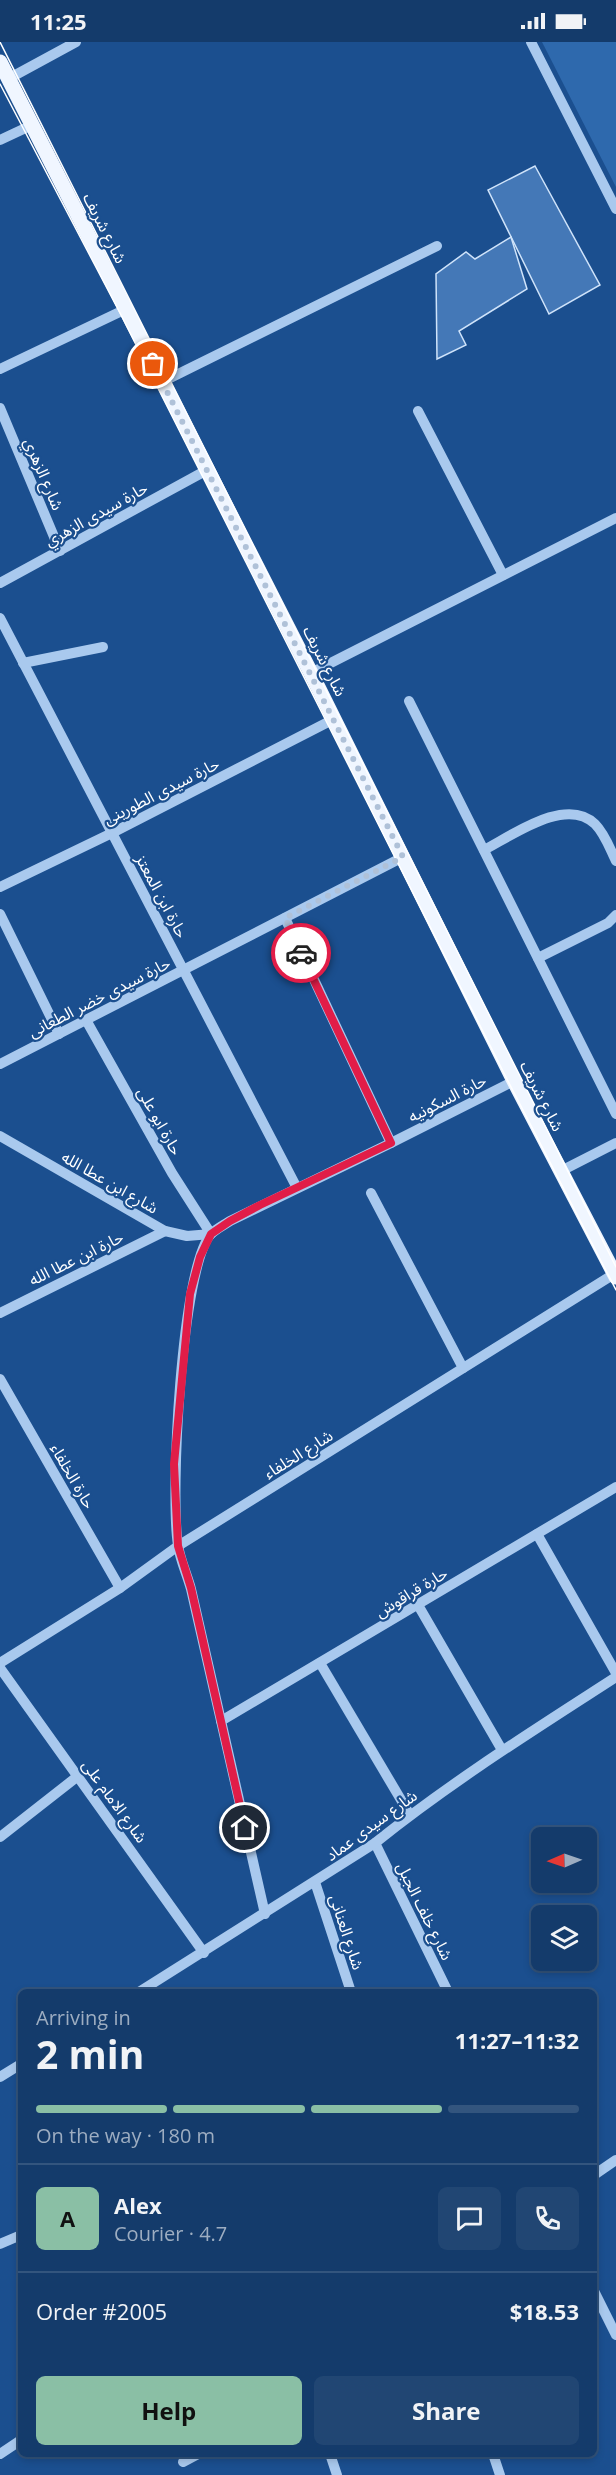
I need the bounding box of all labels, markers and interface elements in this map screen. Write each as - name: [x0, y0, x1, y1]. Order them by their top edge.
- text: 11:25: [30, 6, 87, 36]
- street label: شارع شريف: [76, 189, 132, 268]
- pin: [127, 338, 178, 389]
- icon: bag: [136, 347, 169, 380]
- street label: شارع الزهري: [17, 434, 69, 514]
- street label: حارة سيدى الزهري: [41, 477, 152, 553]
- street label: شارع شريف: [296, 622, 352, 701]
- street label: حارة سيدى الطورينى: [99, 752, 223, 830]
- street label: حارة ابن المعتز: [130, 849, 193, 942]
- courier: [271, 923, 331, 983]
- icon: car: [285, 937, 318, 970]
- street label: حارة سيدى خضر الطعانى: [24, 952, 174, 1042]
- street label: شارع شريف: [513, 1057, 569, 1136]
- street label: حارة السكونيه: [404, 1069, 490, 1127]
- street label: حارة ابو على: [132, 1083, 188, 1159]
- street label: شارع ابن عطا الله: [57, 1145, 162, 1220]
- street label: حارة ابن عطا الله: [25, 1226, 127, 1290]
- street label: شارع الخلفاء: [259, 1424, 338, 1486]
- street label: حارة الخلفاء: [45, 1439, 101, 1513]
- street label: حارة قراقوش: [371, 1562, 451, 1622]
- street label: شارع الامام على: [76, 1755, 153, 1848]
- street label: شارع سيدى عماد: [321, 1784, 422, 1867]
- pin: [219, 1802, 270, 1853]
- icon: home: [228, 1811, 261, 1844]
- north arrow: [531, 1827, 597, 1893]
- map controls: [531, 1827, 597, 1971]
- street label: شارع خلف الجبل: [390, 1858, 458, 1965]
- street label: شارع العنانى: [323, 1892, 369, 1973]
- button: layers: [531, 1905, 597, 1971]
- text: Arriving in: [36, 2004, 131, 2031]
- text: 11:27–11:32: [455, 2025, 579, 2055]
- text: 2 min: [36, 2027, 144, 2080]
- text: On the way · 180 m: [36, 2122, 215, 2149]
- button: chat: [438, 2187, 501, 2250]
- button: phone: [516, 2187, 579, 2250]
- text: Alex: [114, 2190, 162, 2220]
- text: A: [60, 2203, 75, 2233]
- text: Courier · 4.7: [114, 2220, 227, 2247]
- text: Order #2005: [36, 2296, 167, 2326]
- text: $18.53: [510, 2296, 579, 2326]
- button: Help: [36, 2376, 302, 2445]
- button: Share: [314, 2376, 579, 2445]

